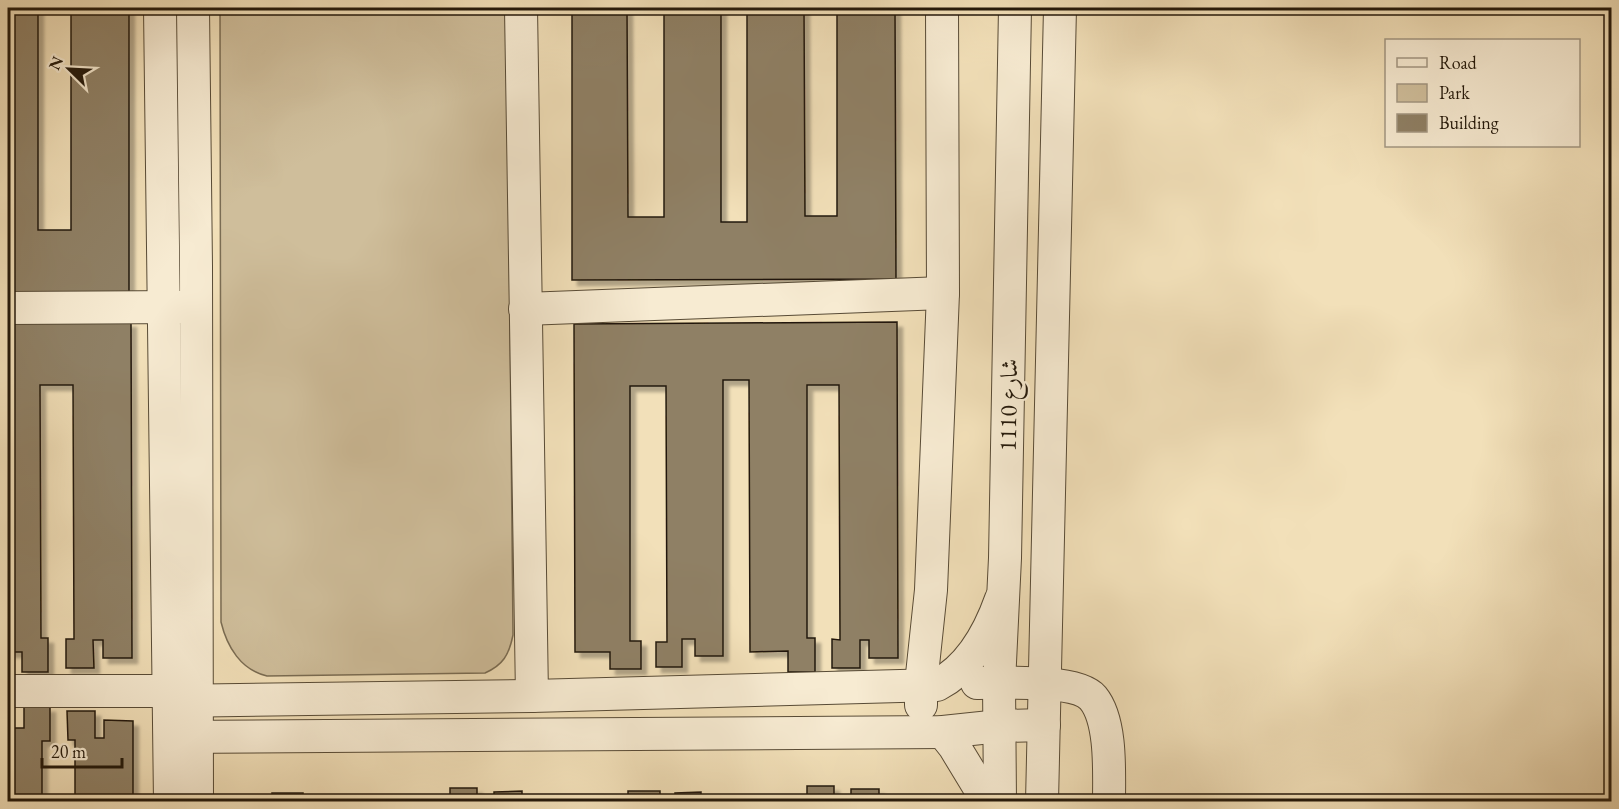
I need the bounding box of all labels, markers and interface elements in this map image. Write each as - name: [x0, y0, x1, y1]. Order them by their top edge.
- north arrow: [39, 39, 99, 99]
- legend: [1385, 39, 1580, 147]
- text: Road: [1439, 51, 1478, 74]
- text: N: [44, 53, 68, 73]
- text: Park: [1439, 81, 1470, 104]
- text: Building: [1439, 111, 1499, 134]
- street label: شارع 1110: [992, 358, 1029, 452]
- scale bar: [42, 731, 122, 769]
- text: 20 m: [51, 740, 86, 763]

